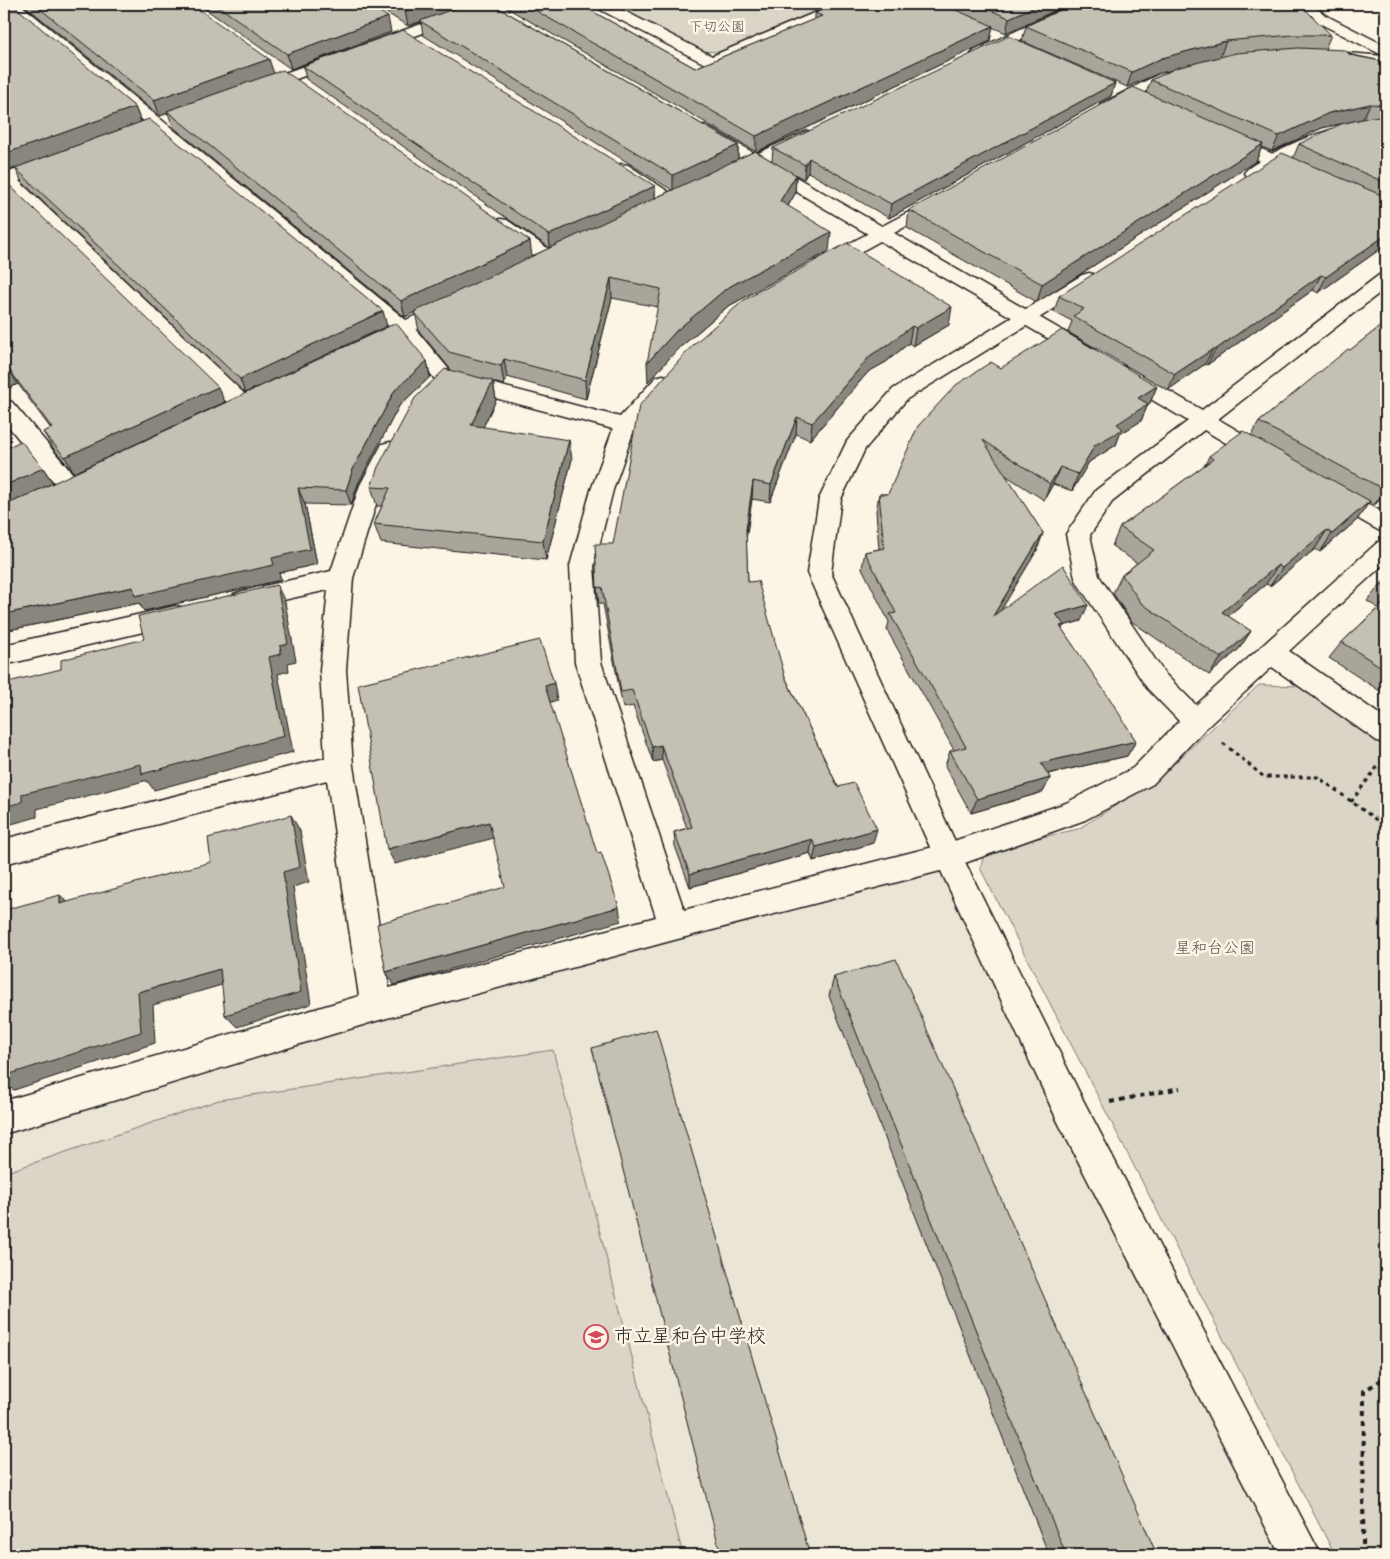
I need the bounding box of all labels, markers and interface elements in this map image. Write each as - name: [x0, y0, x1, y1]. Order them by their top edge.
- park label: 下切公園: [689, 16, 745, 38]
- park label: 星和台公園: [1175, 936, 1255, 961]
- place label: 市立星和台中学校: [614, 1322, 766, 1352]
- school or university icon: 市立星和台中学校: [583, 1324, 609, 1350]

